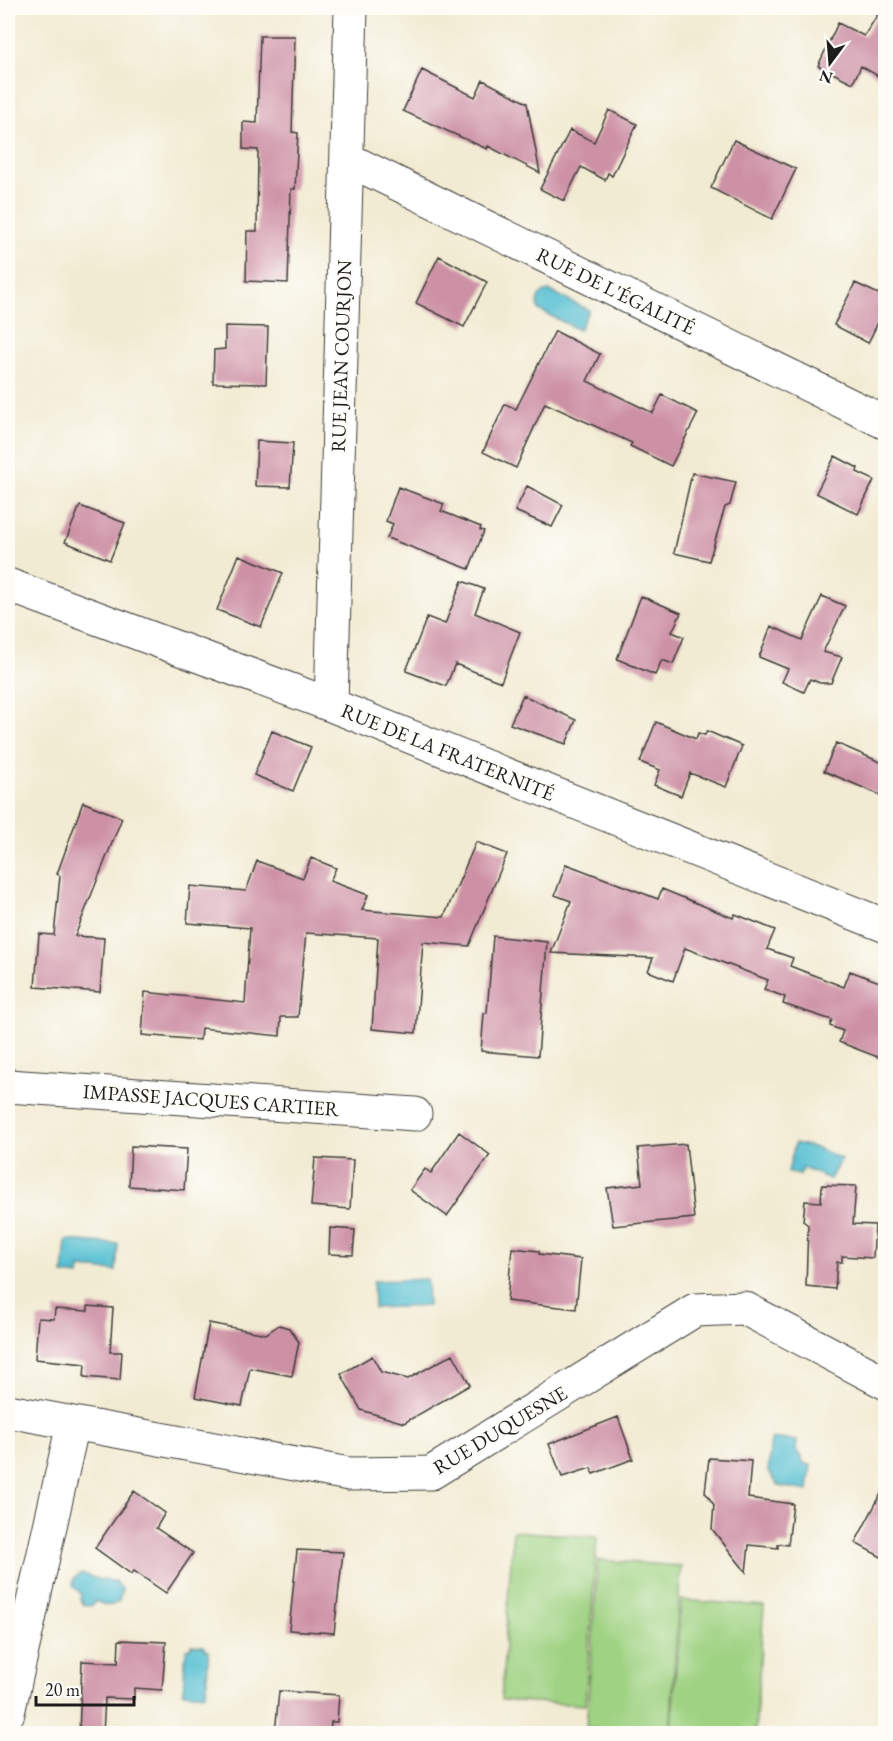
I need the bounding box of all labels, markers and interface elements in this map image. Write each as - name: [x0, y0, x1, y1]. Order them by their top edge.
- north arrow: [800, 33, 860, 93]
- text: N: [817, 65, 835, 89]
- street label: RUE DE L'ÉGALITÉ: [532, 241, 700, 341]
- street label: RUE JEAN COURJON: [325, 259, 357, 453]
- street label: RUE DE LA FRATERNITÉ: [338, 697, 558, 807]
- street label: IMPASSE JACQUES CARTIER: [82, 1078, 341, 1122]
- street label: RUE DUQUESNE: [428, 1380, 572, 1480]
- scale bar: [36, 1669, 134, 1707]
- text: 20 m: [45, 1678, 80, 1701]

